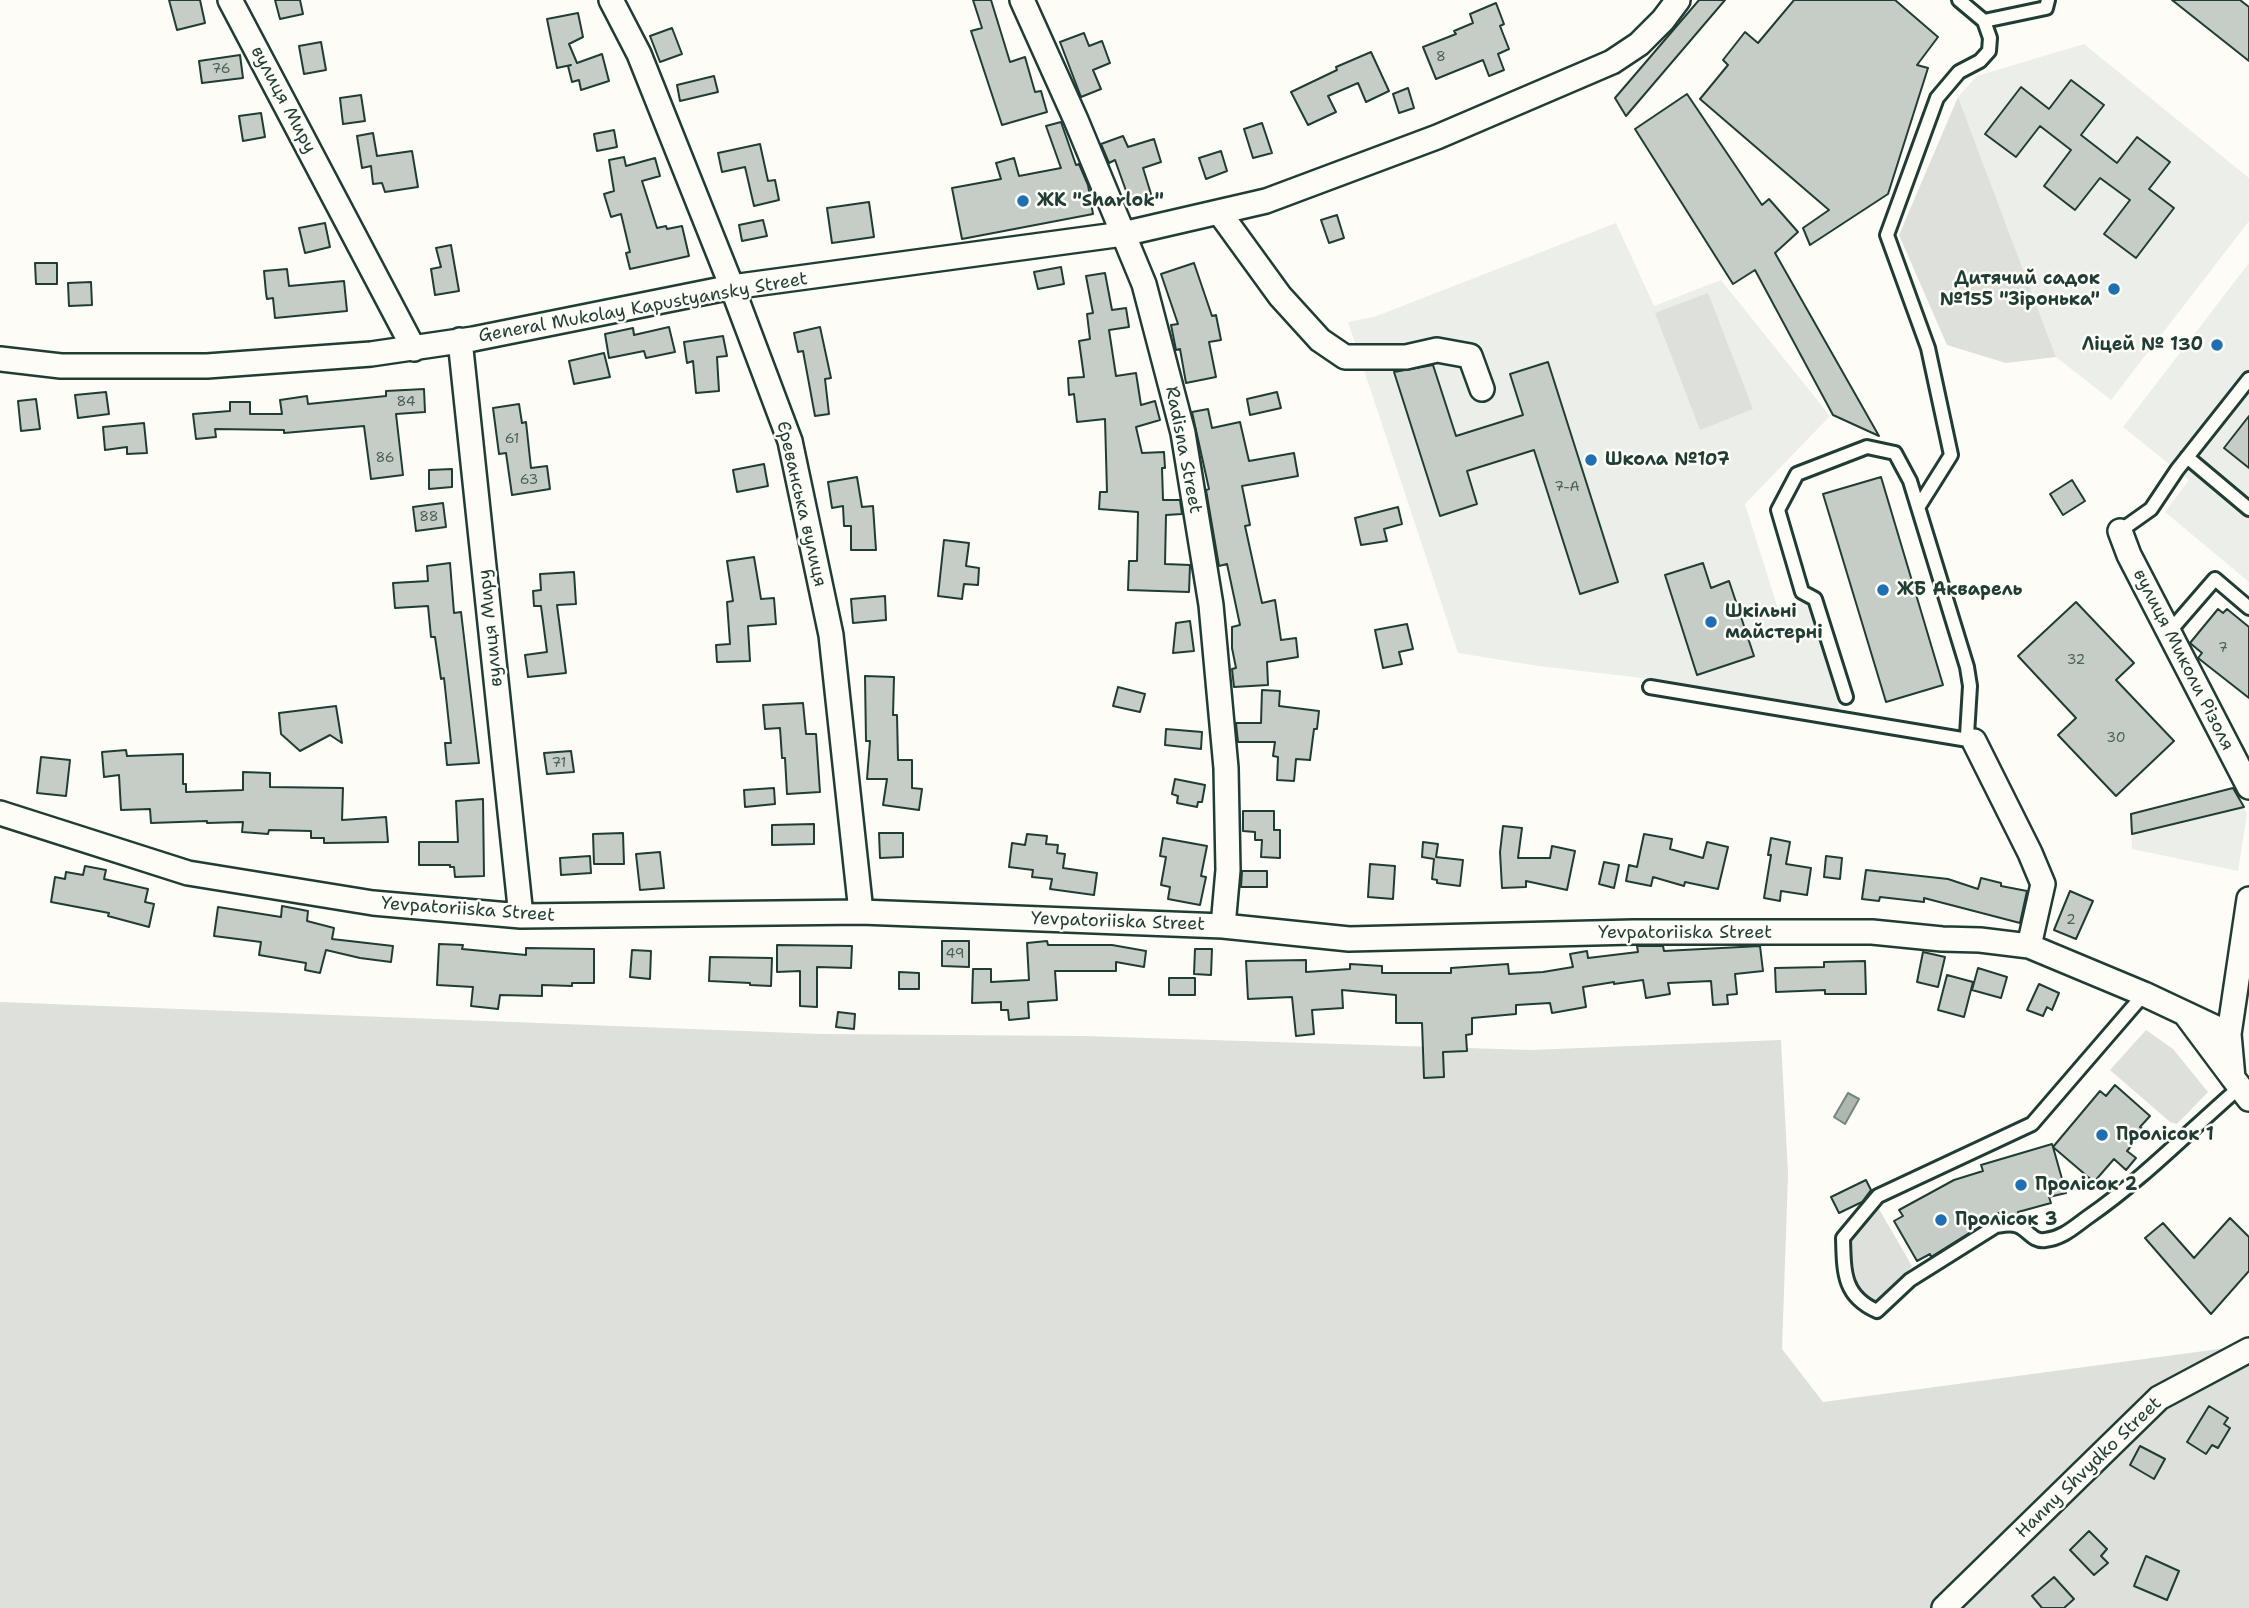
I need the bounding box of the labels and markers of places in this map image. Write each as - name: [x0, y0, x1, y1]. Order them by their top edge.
- place label: ЖК "Sharlok": [1037, 190, 1164, 212]
- marker: ЖК "Sharlok": [1015, 193, 1031, 209]
- place label: Дитячий садок №155 "Зіронька": [1940, 268, 2100, 310]
- marker: Дитячий садок №155 "Зіронька": [2106, 281, 2122, 297]
- place label: Ліцей № 130: [2082, 334, 2203, 356]
- marker: Ліцей № 130: [2209, 337, 2225, 353]
- place label: Школа №107: [1605, 449, 1730, 471]
- marker: Школа №107: [1583, 452, 1599, 468]
- place label: ЖБ Акварель: [1897, 579, 2022, 601]
- marker: ЖБ Акварель: [1875, 582, 1891, 598]
- place label: Шкільні майстерні: [1725, 601, 1823, 644]
- marker: Шкільні майстерні: [1703, 614, 1719, 630]
- place label: Пролісок 1: [2116, 1124, 2214, 1146]
- marker: Пролісок 1: [2094, 1127, 2110, 1143]
- place label: Пролісок 2: [2035, 1174, 2137, 1196]
- marker: Пролісок 2: [2013, 1177, 2029, 1193]
- place label: Пролісок 3: [1955, 1209, 2057, 1231]
- marker: Пролісок 3: [1933, 1212, 1949, 1228]

